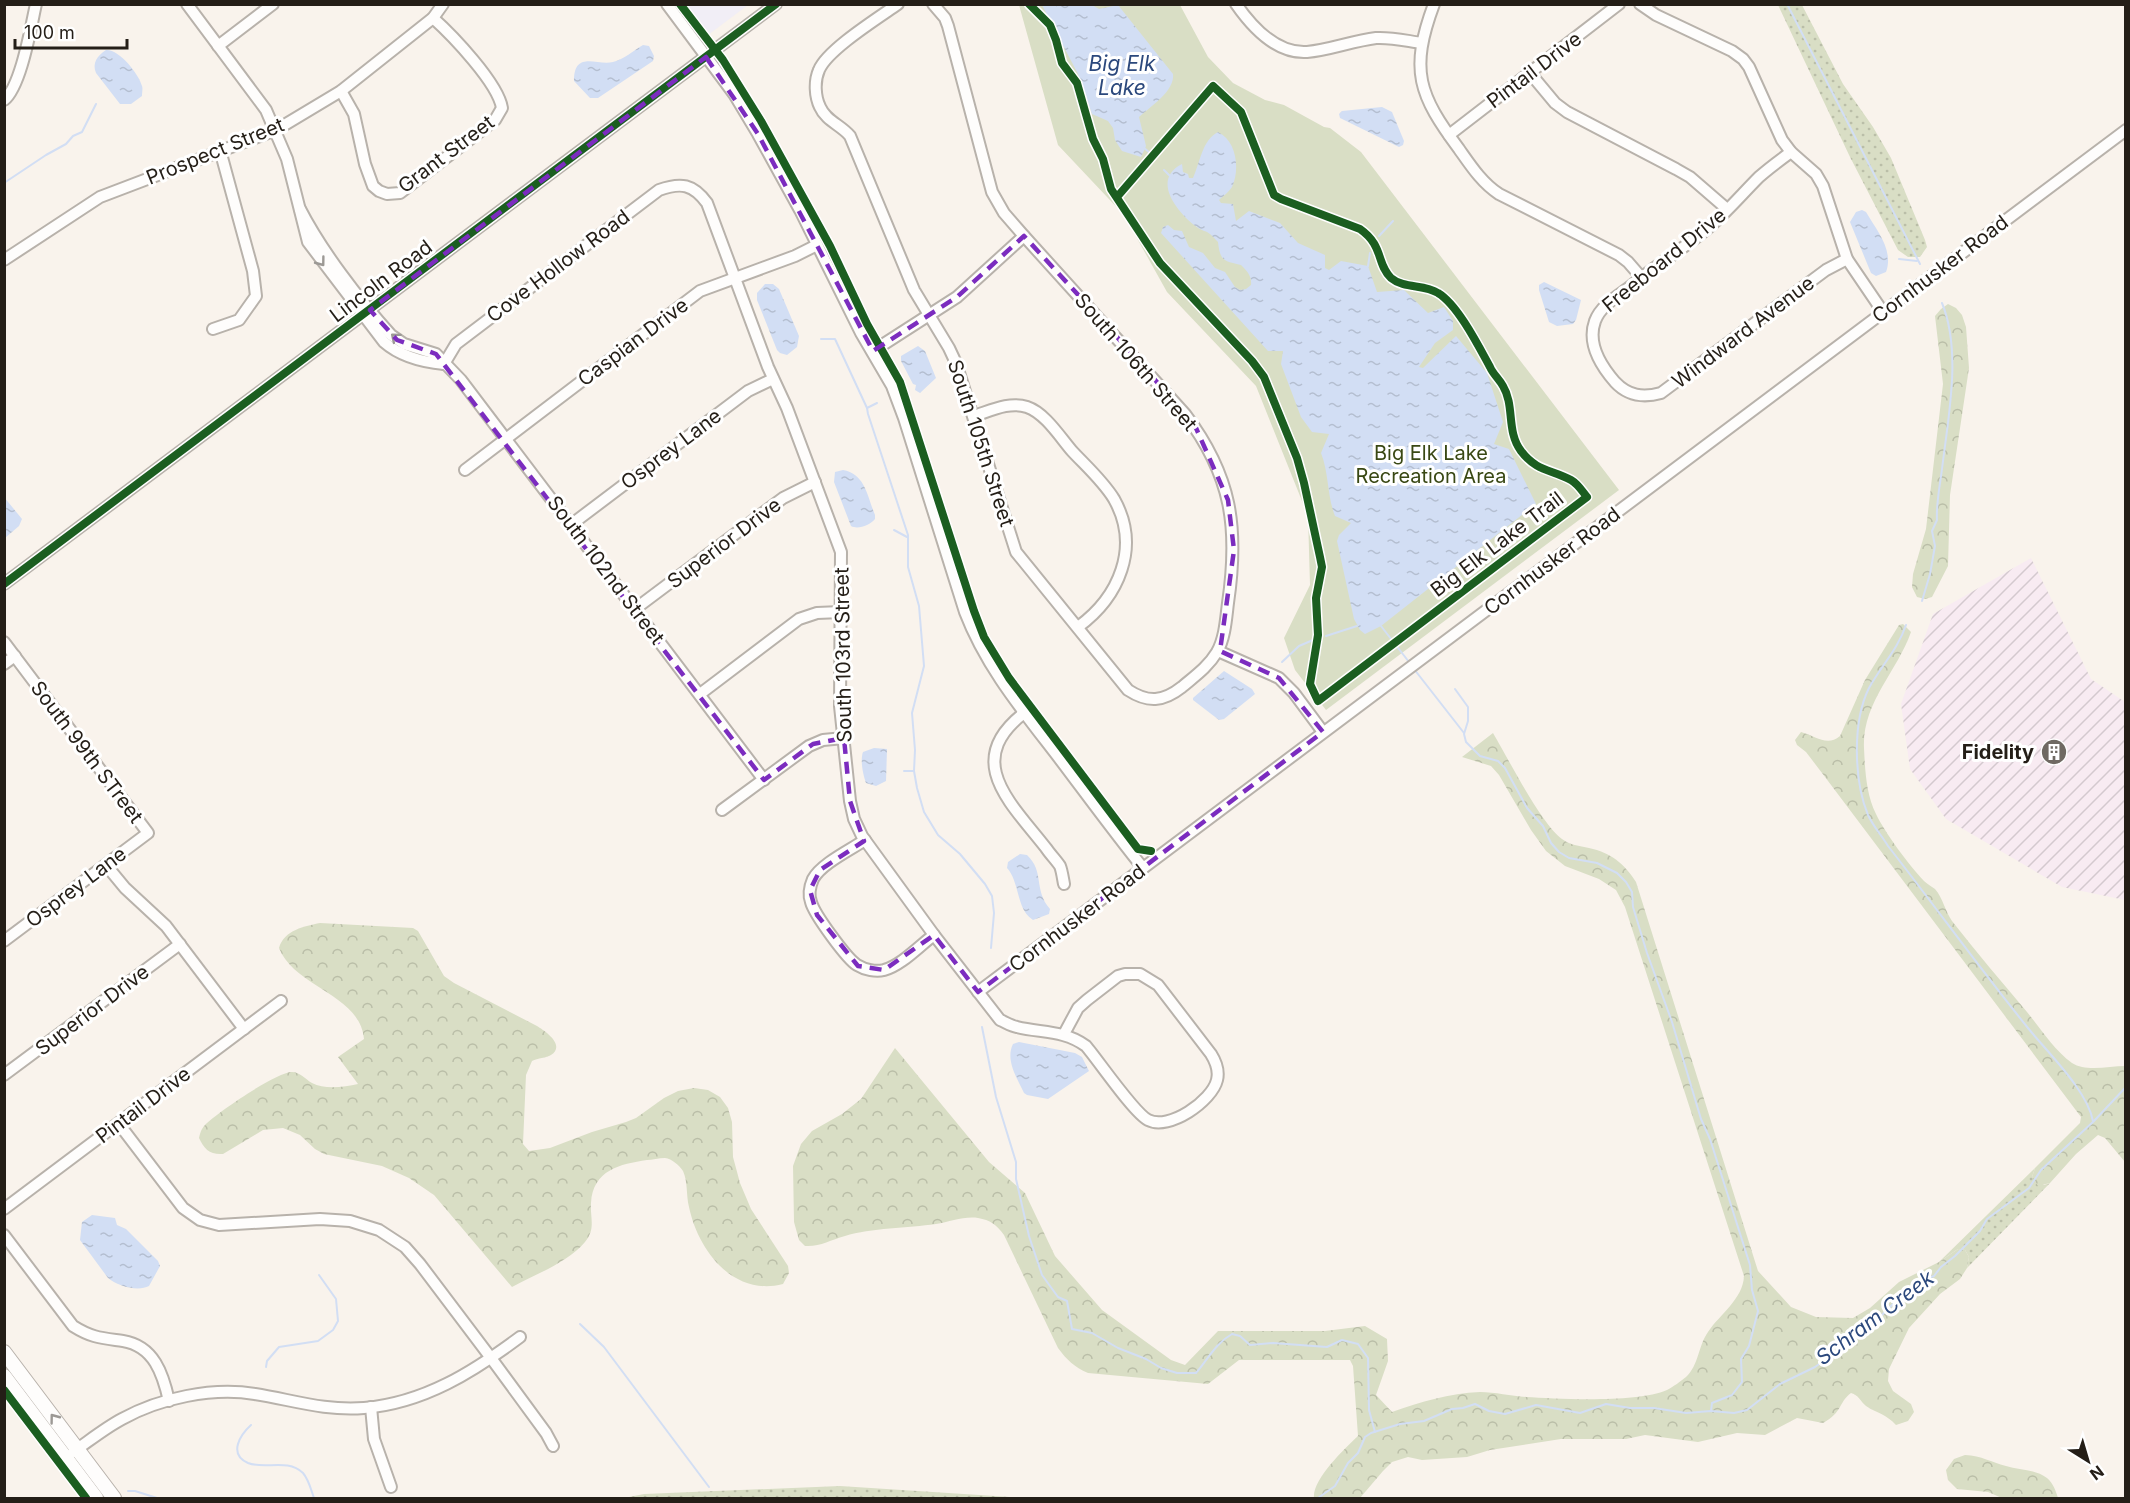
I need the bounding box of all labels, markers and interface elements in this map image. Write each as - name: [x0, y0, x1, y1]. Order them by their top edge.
- scale bar: [15, 12, 128, 50]
- text: 100 m: [24, 22, 75, 43]
- street label: Pintail Drive: [1482, 27, 1586, 113]
- water label: Big Elk Lake: [1089, 51, 1156, 100]
- street label: Grant Street: [393, 110, 499, 198]
- street label: Prospect Street: [143, 112, 288, 190]
- street label: Freeboard Drive: [1597, 203, 1731, 317]
- street label: Cove Hollow Road: [482, 204, 634, 328]
- street label: Cornhusker Road: [1867, 210, 2013, 328]
- street label: Lincoln Road: [325, 235, 437, 327]
- one-way arrow: [314, 255, 325, 266]
- street label: Windward Avenue: [1667, 271, 1819, 393]
- street label: South 106th Street: [1070, 288, 1203, 436]
- street label: Caspian Drive: [573, 293, 693, 391]
- one-way arrow: [391, 333, 402, 344]
- street label: South 105th Street: [943, 357, 1019, 530]
- street label: Osprey Lane: [616, 403, 726, 495]
- park label: Big Elk Lake Recreation Area: [1356, 441, 1506, 488]
- street label: Big Elk Lake Trail: [1426, 486, 1568, 602]
- street label: South 102nd Street: [542, 491, 670, 649]
- street label: Superior Drive: [662, 492, 786, 594]
- street label: Cornhusker Road: [1479, 502, 1625, 620]
- street label: South 103rd Street: [829, 567, 857, 743]
- street label: South 99th STreet: [26, 676, 148, 828]
- building icon: Fidelity: [2039, 737, 2069, 767]
- place label: Fidelity: [1962, 740, 2034, 764]
- street label: Osprey Lane: [21, 841, 131, 933]
- street label: Cornhusker Road: [1004, 859, 1150, 977]
- street label: Superior Drive: [30, 959, 154, 1061]
- street label: Pintail Drive: [91, 1062, 195, 1148]
- water label: Schram Creek: [1811, 1265, 1939, 1370]
- one-way arrow: [50, 1414, 61, 1425]
- north arrow: [2058, 1431, 2118, 1491]
- text: N: [2086, 1461, 2108, 1485]

